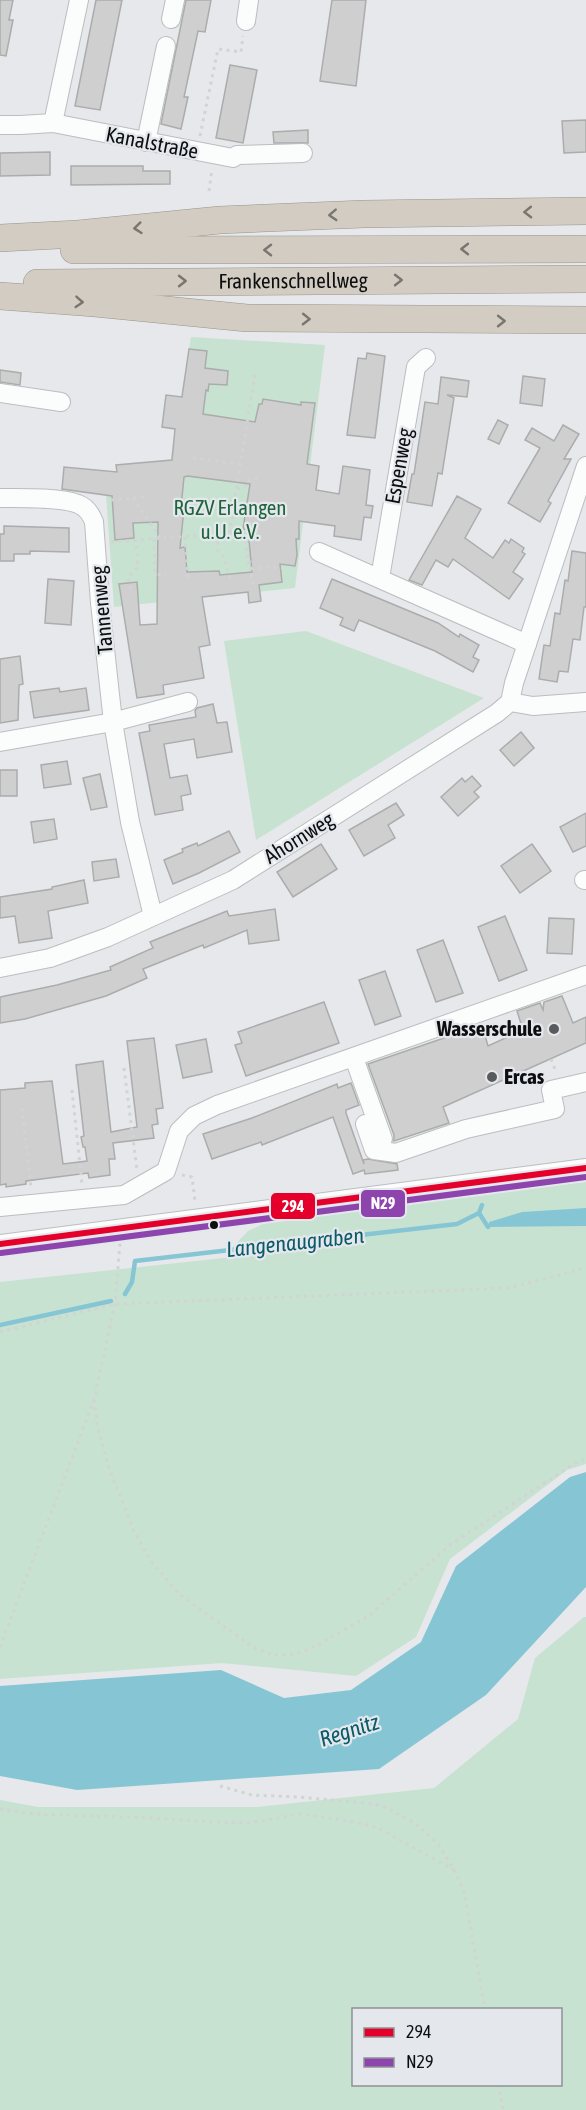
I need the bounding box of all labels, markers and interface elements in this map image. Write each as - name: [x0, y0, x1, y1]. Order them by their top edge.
- street label: Kanalstraße: [104, 121, 200, 163]
- one-way arrow: [523, 206, 532, 218]
- one-way arrow: [328, 209, 337, 222]
- one-way arrow: [134, 221, 143, 234]
- one-way arrow: [460, 243, 469, 255]
- one-way arrow: [263, 244, 272, 256]
- street label: Frankenschnellweg: [218, 268, 368, 293]
- one-way arrow: [394, 274, 403, 286]
- one-way arrow: [178, 275, 187, 287]
- one-way arrow: [75, 295, 84, 308]
- one-way arrow: [301, 312, 310, 325]
- one-way arrow: [496, 315, 505, 327]
- street label: Espenweg: [380, 426, 417, 506]
- park label: RGZV Erlangen u.U. e.V.: [173, 495, 287, 543]
- street label: Tannenweg: [85, 565, 117, 655]
- street label: Ahornweg: [259, 806, 338, 868]
- place label: Wasserschule: [436, 1016, 542, 1040]
- marker: Wasserschule: [547, 1022, 561, 1036]
- place label: Ercas: [504, 1064, 545, 1088]
- marker: Ercas: [485, 1070, 499, 1084]
- line badge: N29: [360, 1189, 406, 1218]
- line badge: 294: [270, 1192, 316, 1220]
- text: N29: [371, 1194, 396, 1212]
- text: 294: [282, 1197, 305, 1215]
- unlabelled marker: [208, 1219, 220, 1231]
- water label: Langenaugraben: [225, 1222, 365, 1262]
- water label: Regnitz: [316, 1708, 383, 1752]
- legend: [352, 2008, 562, 2086]
- text: 294: [406, 2021, 431, 2042]
- text: N29: [406, 2051, 434, 2072]

